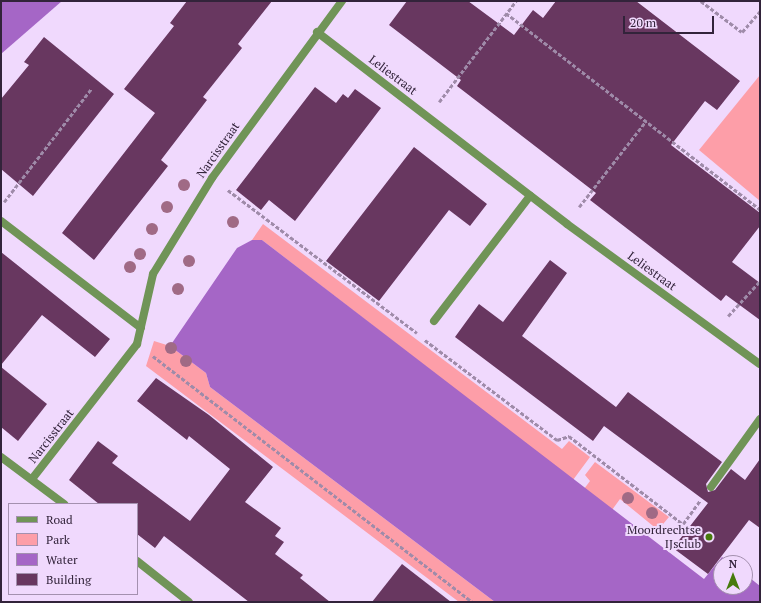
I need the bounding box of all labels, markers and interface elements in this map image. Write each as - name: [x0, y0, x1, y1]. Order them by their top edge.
- scale bar: [625, 8, 716, 34]
- text: 20 m: [630, 15, 656, 30]
- street label: Leliestraat: [366, 52, 420, 98]
- street label: Narcisstraat: [194, 119, 242, 181]
- street label: Leliestraat: [625, 249, 679, 293]
- street label: Narcisstraat: [25, 406, 77, 466]
- legend: [8, 503, 138, 595]
- text: Road: [46, 512, 73, 527]
- place label: Moordrechtse IJsclub: [627, 523, 701, 551]
- text: Park: [46, 532, 70, 547]
- marker: Moordrechtse IJsclub: [704, 532, 714, 542]
- text: Water: [46, 552, 78, 567]
- north arrow: [713, 555, 753, 595]
- text: N: [729, 557, 737, 571]
- text: Building: [46, 572, 91, 587]

